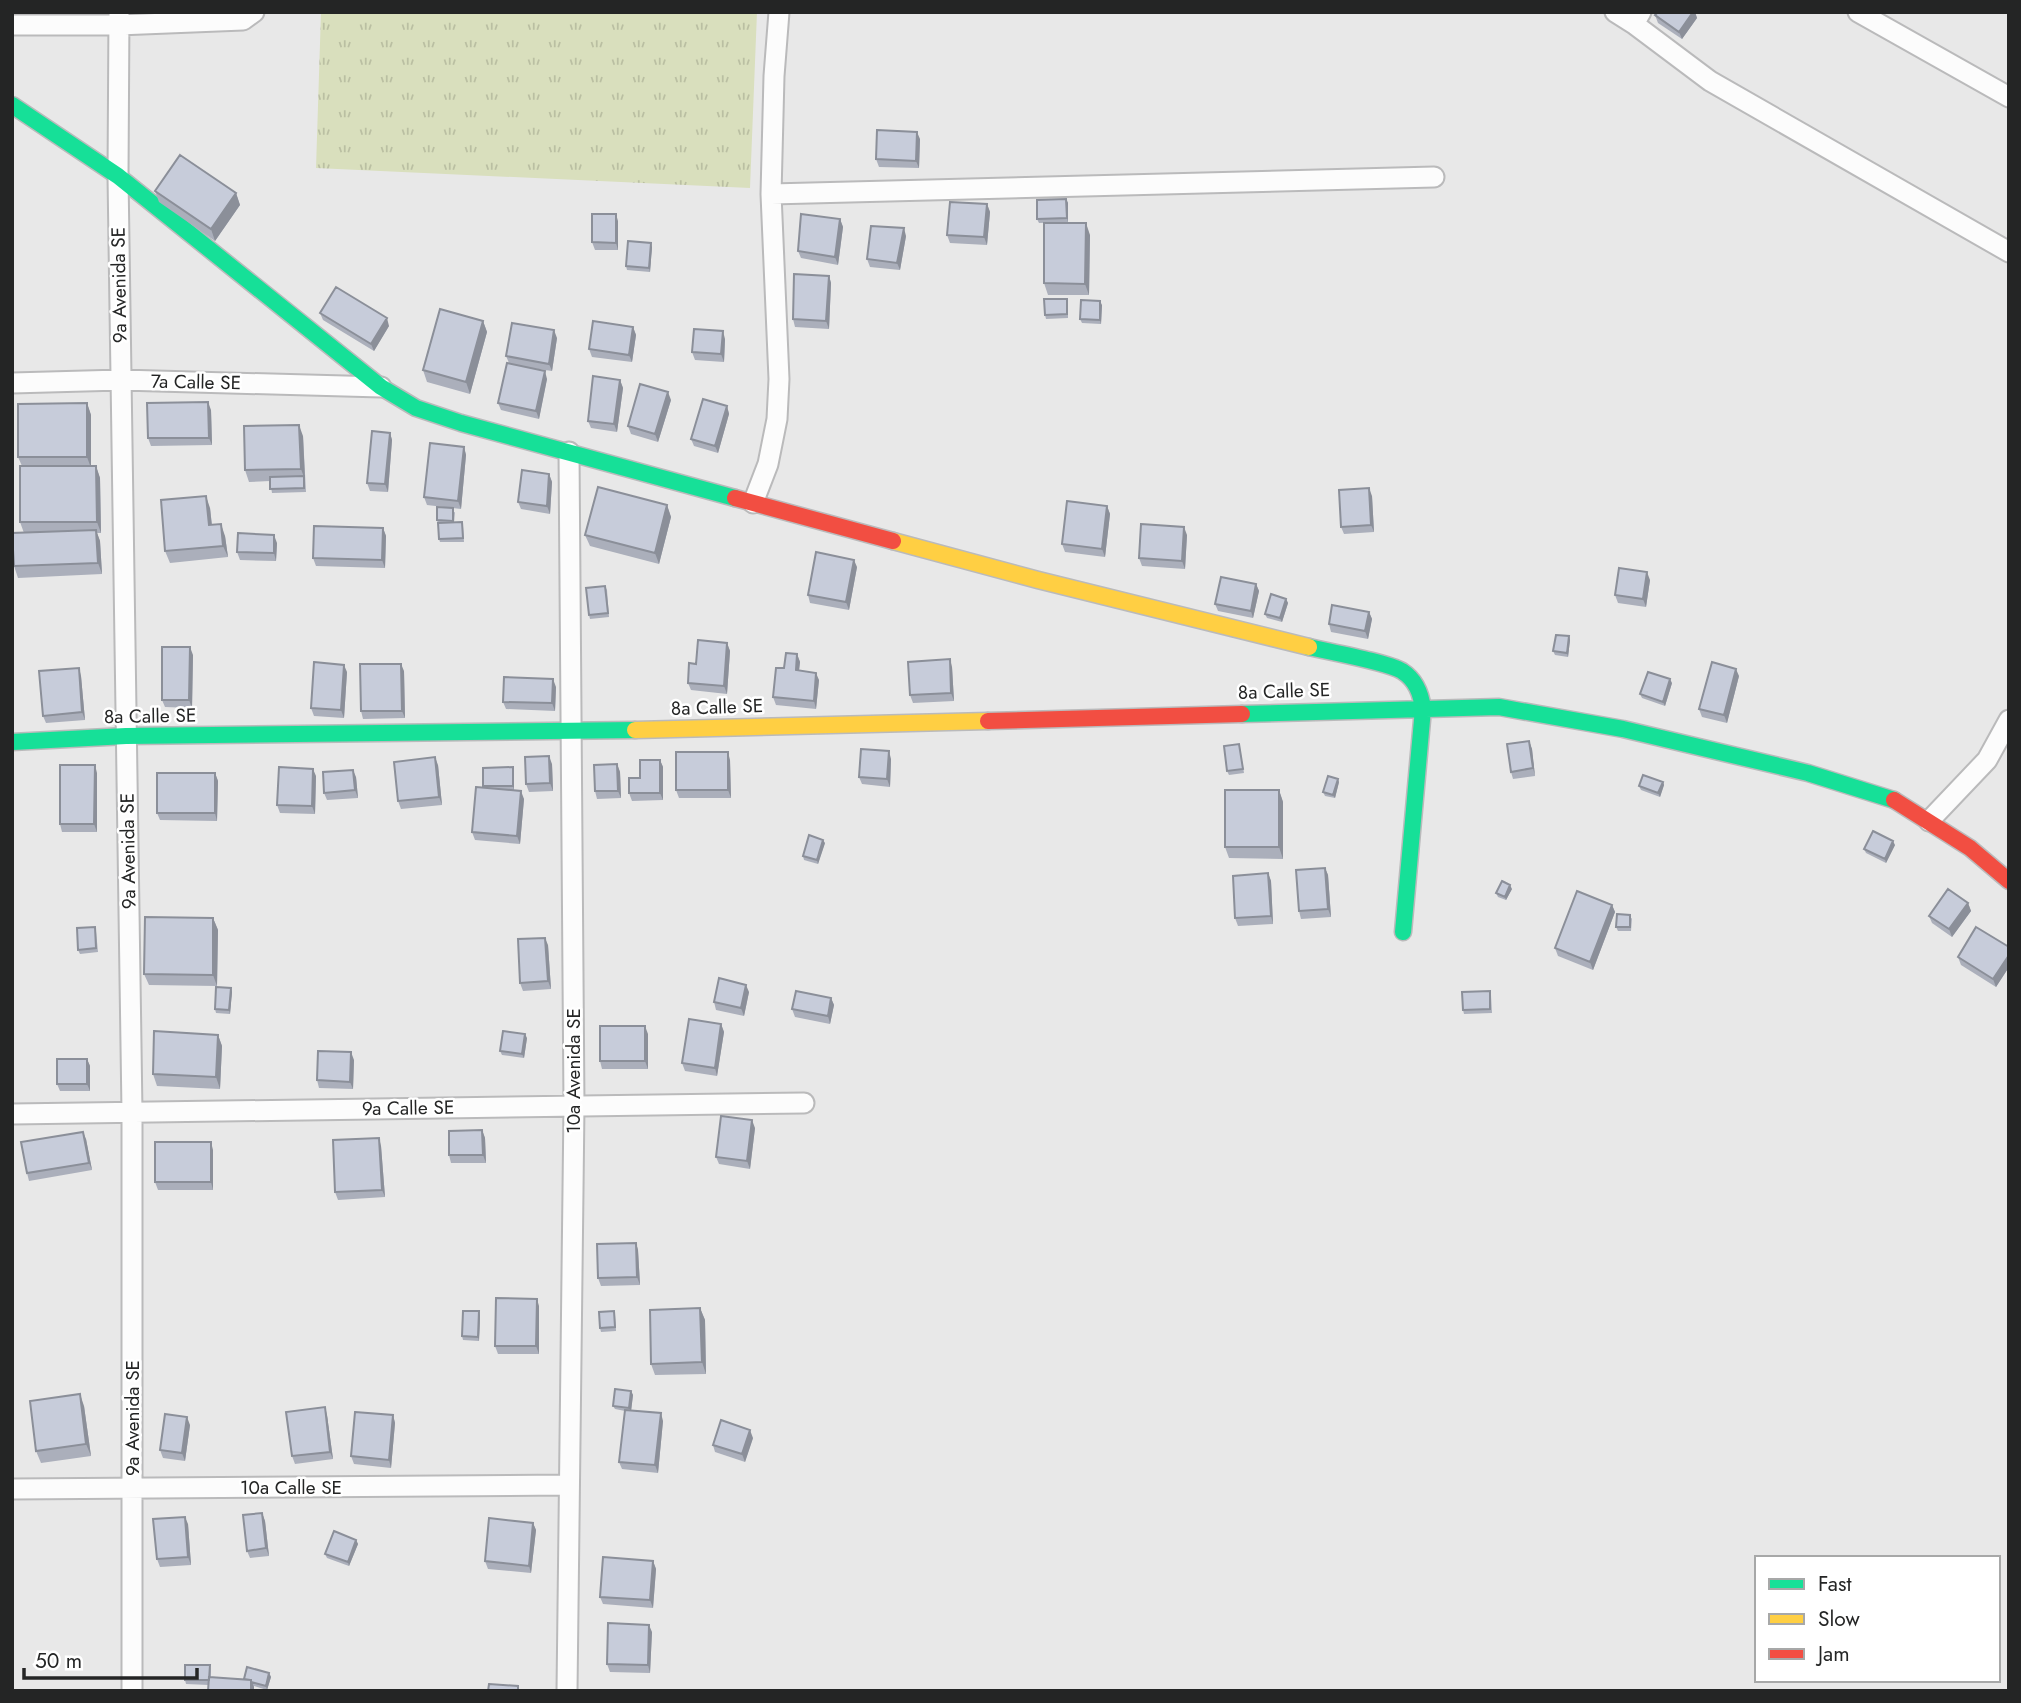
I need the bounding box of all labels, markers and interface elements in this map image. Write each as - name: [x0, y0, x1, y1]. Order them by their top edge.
- street label: 9a Avenida SE: [104, 227, 134, 343]
- street label: 7a Calle SE: [151, 368, 241, 396]
- street label: 8a Calle SE: [1237, 676, 1331, 706]
- street label: 8a Calle SE: [670, 692, 764, 722]
- street label: 8a Calle SE: [104, 702, 196, 730]
- street label: 9a Avenida SE: [113, 793, 143, 909]
- street label: 10a Avenida SE: [560, 1008, 587, 1134]
- street label: 9a Calle SE: [362, 1094, 454, 1122]
- street label: 9a Avenida SE: [119, 1360, 146, 1476]
- street label: 10a Calle SE: [240, 1474, 342, 1501]
- legend: [1755, 1556, 2000, 1682]
- text: Fast: [1818, 1569, 1851, 1599]
- text: Slow: [1818, 1604, 1860, 1634]
- scale bar: [24, 1636, 198, 1680]
- text: Jam: [1815, 1639, 1850, 1669]
- text: 50 m: [35, 1646, 82, 1676]

